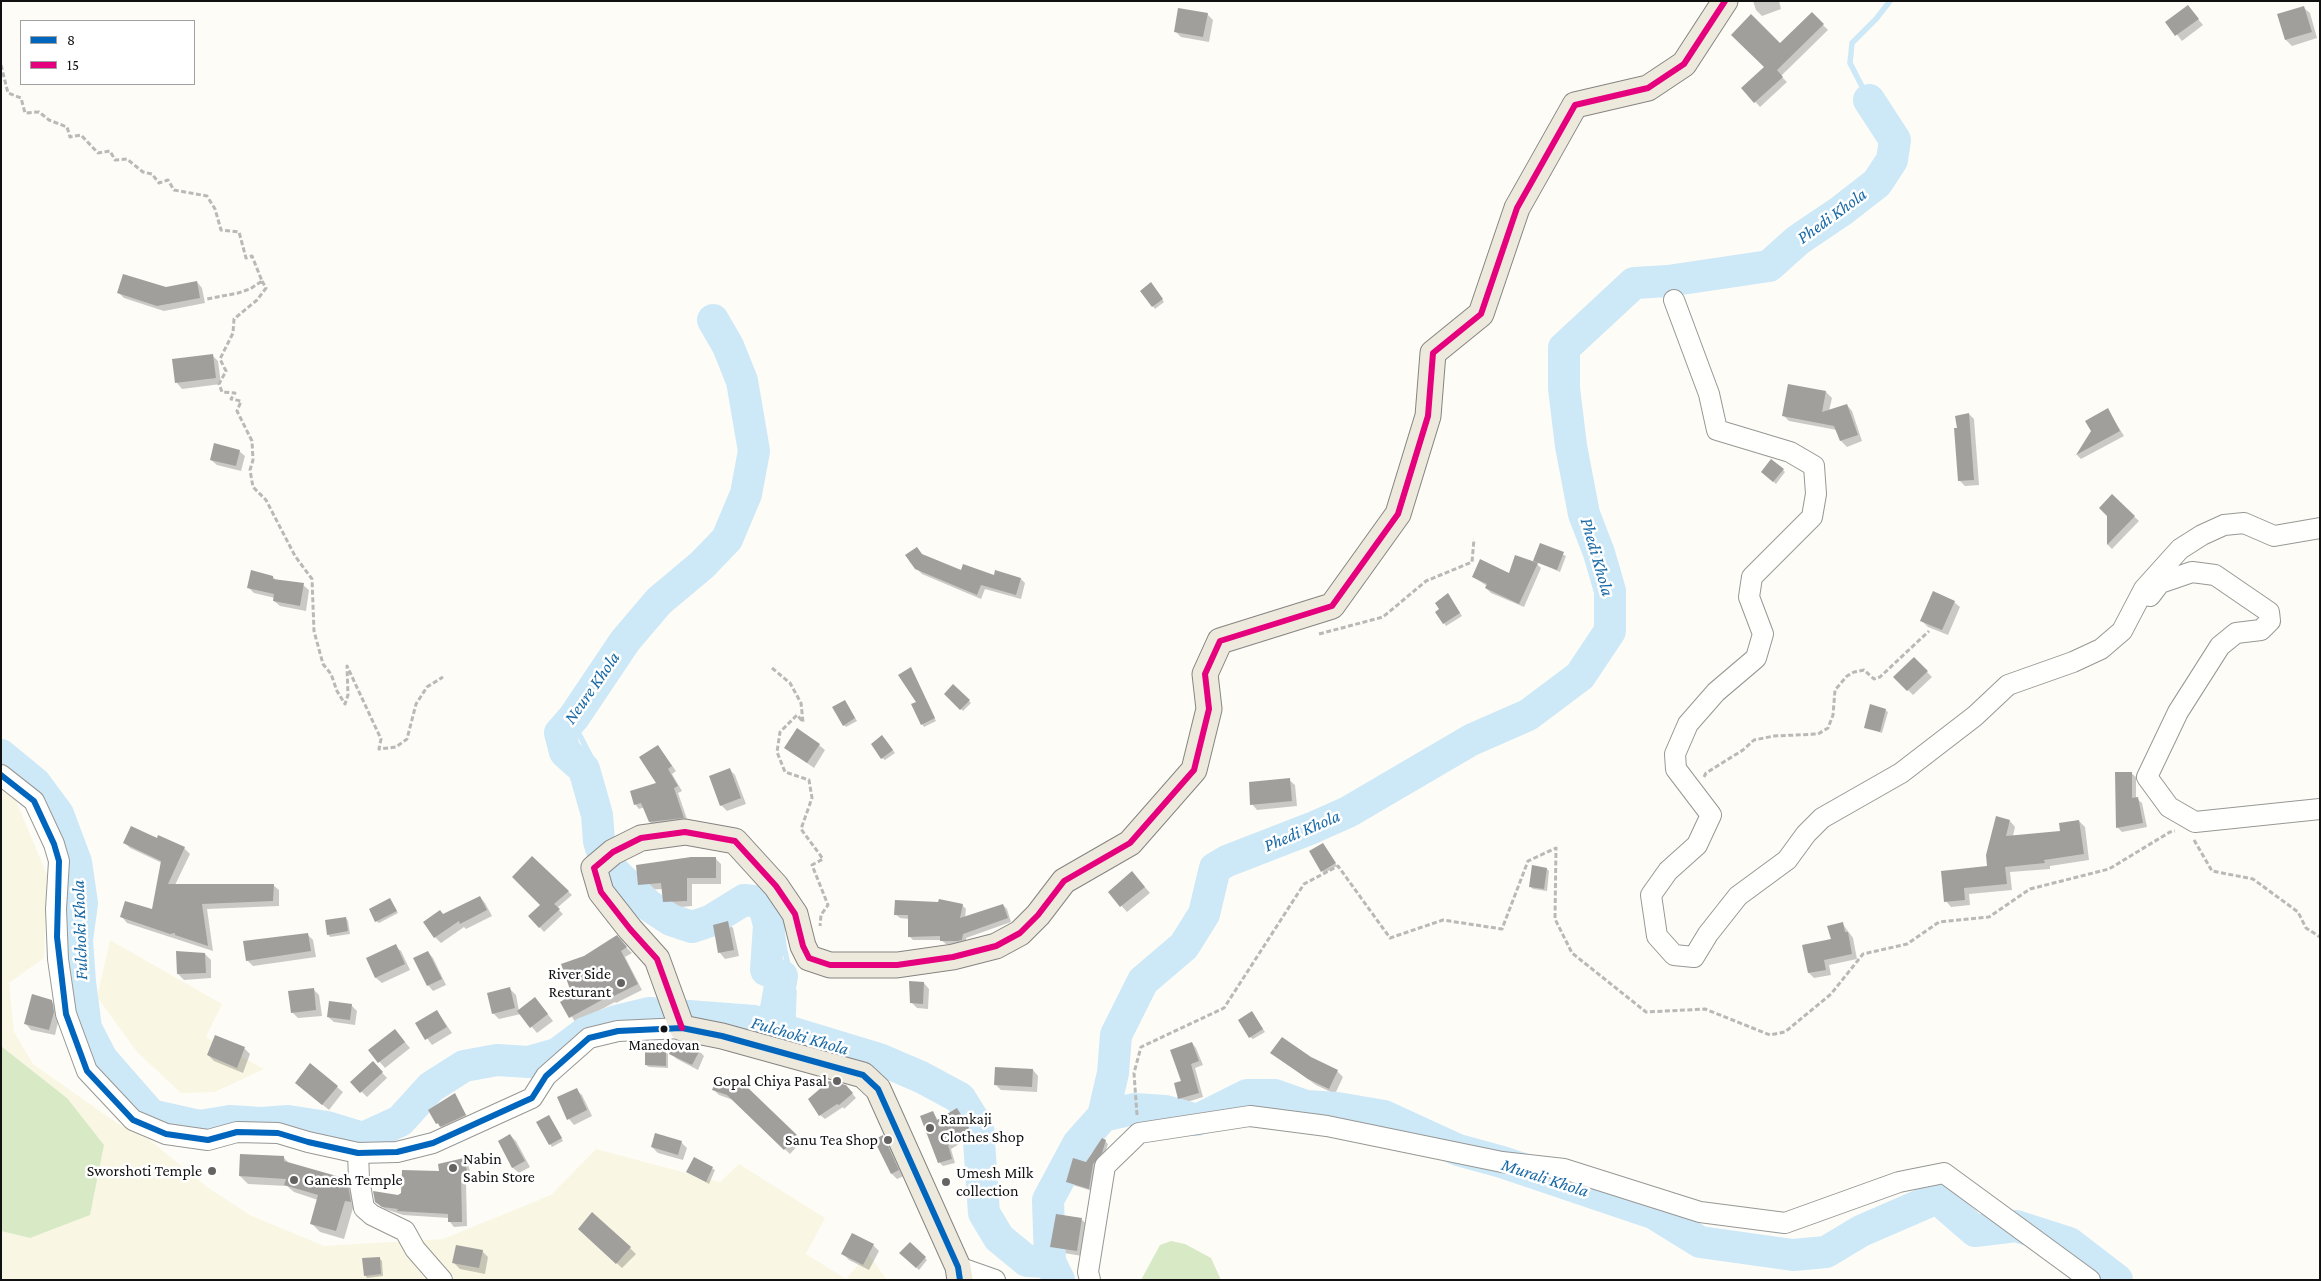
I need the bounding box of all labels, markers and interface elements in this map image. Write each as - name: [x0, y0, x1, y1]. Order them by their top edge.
- legend: [20, 20, 195, 85]
- text: 8: [67, 32, 75, 48]
- text: 15: [67, 57, 79, 73]
- water label: Phedi Khola: [1793, 184, 1871, 248]
- water label: Phedi Khola: [1575, 515, 1619, 599]
- water label: Neure Khola: [559, 648, 625, 728]
- water label: Phedi Khola: [1261, 805, 1343, 857]
- water label: Fulchoki Khola: [67, 879, 93, 981]
- place label: River Side Resturant: [548, 964, 611, 1002]
- marker: River Side Resturant: [615, 977, 627, 989]
- water label: Fulchoki Khola: [749, 1012, 851, 1060]
- marker: Manedovan: [659, 1024, 669, 1034]
- place label: Manedovan: [628, 1036, 700, 1054]
- place label: Gopal Chiya Pasal: [713, 1071, 827, 1091]
- marker: Gopal Chiya Pasal: [831, 1075, 843, 1087]
- place label: Ramkaji Clothes Shop: [940, 1109, 1024, 1147]
- marker: Ramkaji Clothes Shop: [924, 1122, 936, 1134]
- place label: Sanu Tea Shop: [785, 1130, 878, 1150]
- marker: Sanu Tea Shop: [882, 1134, 894, 1146]
- place label: Nabin Sabin Store: [463, 1149, 535, 1187]
- water label: Murali Khola: [1499, 1154, 1591, 1202]
- place label: Sworshoti Temple: [87, 1161, 202, 1181]
- marker: Nabin Sabin Store: [447, 1162, 459, 1174]
- place label: Umesh Milk collection: [956, 1163, 1033, 1201]
- marker: Sworshoti Temple: [206, 1165, 218, 1177]
- place label: Ganesh Temple: [304, 1170, 403, 1190]
- marker: Ganesh Temple: [288, 1174, 300, 1186]
- marker: Umesh Milk collection: [940, 1176, 952, 1188]

